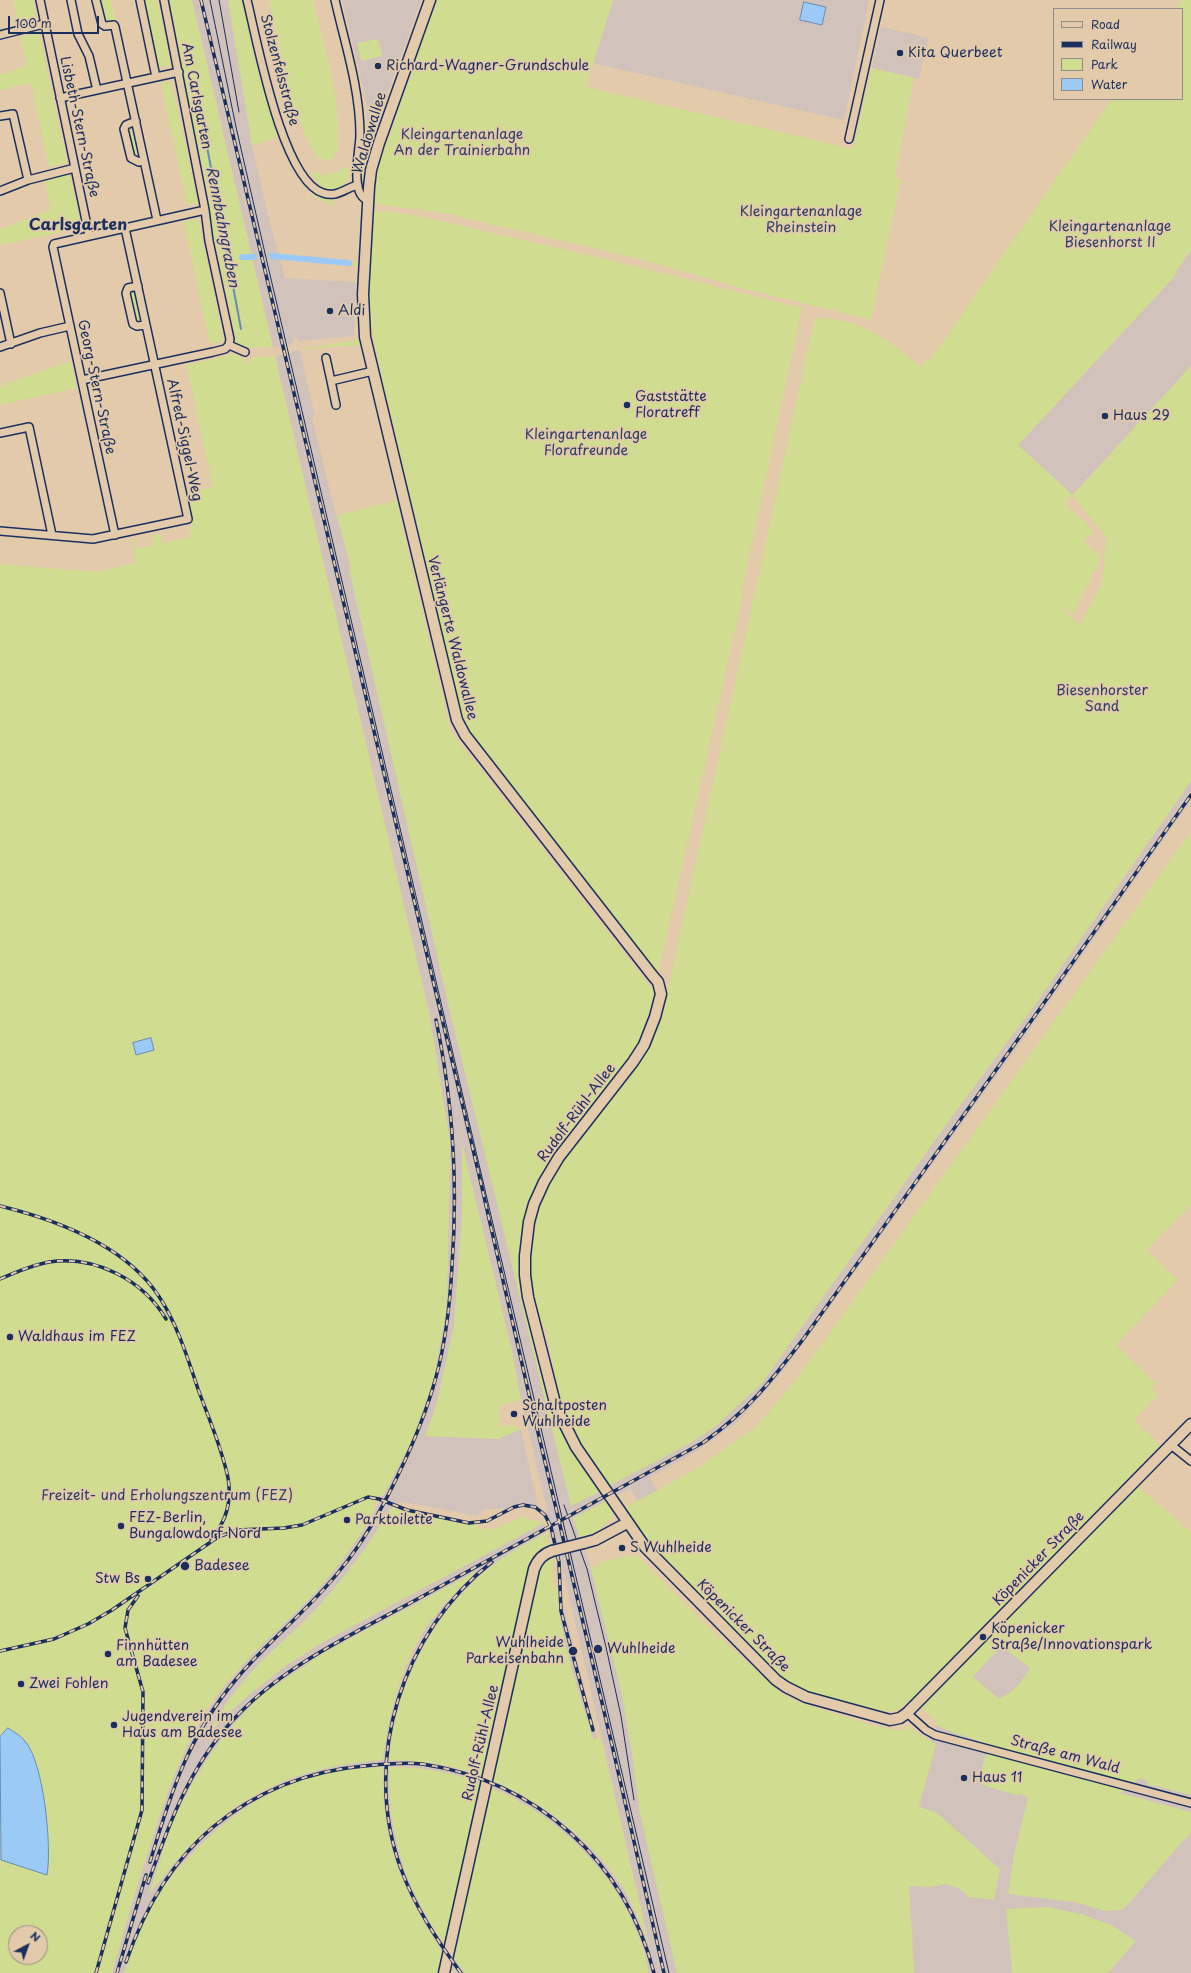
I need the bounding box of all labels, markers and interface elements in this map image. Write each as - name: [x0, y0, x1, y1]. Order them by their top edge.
- scale bar: [10, 8, 101, 34]
- legend: [1053, 8, 1183, 100]
- street label: Stolzenfelsstraße: [256, 12, 302, 128]
- text: 100 m: [15, 14, 52, 32]
- text: Road: [1091, 15, 1120, 33]
- text: Railway: [1091, 35, 1137, 53]
- street label: Am Carlsgarten: [177, 41, 215, 151]
- place label: Kita Querbeet: [908, 45, 1002, 61]
- marker: Kita Querbeet: [895, 48, 905, 58]
- street label: Lisbeth-Stern-Straße: [56, 55, 102, 199]
- text: Park: [1091, 55, 1118, 73]
- place label: Richard-Wagner-Grundschule: [386, 58, 589, 74]
- marker: Richard-Wagner-Grundschule: [373, 61, 383, 71]
- text: Water: [1091, 75, 1127, 93]
- street label: Waldowallee: [350, 90, 390, 176]
- park label: Kleingartenanlage An der Trainierbahn: [394, 127, 530, 160]
- water label: Rennbahngraben: [201, 165, 243, 289]
- park label: Kleingartenanlage Rheinstein: [740, 204, 862, 236]
- district label: Carlsgarten: [29, 216, 127, 236]
- park label: Kleingartenanlage Biesenhorst II: [1049, 219, 1171, 252]
- place label: Aldi: [338, 303, 365, 319]
- marker: Aldi: [325, 306, 335, 316]
- street label: Georg-Stern-Straße: [74, 318, 118, 456]
- street label: Alfred-Siggel-Weg: [163, 377, 205, 503]
- place label: Gaststätte Floratreff: [635, 389, 707, 422]
- marker: Gaststätte Floratreff: [622, 400, 632, 410]
- place label: Haus 29: [1113, 408, 1170, 424]
- marker: Haus 29: [1100, 411, 1110, 421]
- park label: Kleingartenanlage Florafreunde: [525, 427, 647, 460]
- street label: Verlängerte Waldowallee: [424, 554, 480, 722]
- park label: Biesenhorster Sand: [1056, 683, 1148, 716]
- street label: Rudolf-Rühl-Allee: [535, 1060, 619, 1166]
- place label: Waldhaus im FEZ: [18, 1329, 136, 1345]
- marker: Waldhaus im FEZ: [5, 1332, 15, 1342]
- place label: Schaltposten Wuhlheide: [522, 1398, 607, 1430]
- marker: Schaltposten Wuhlheide: [509, 1409, 519, 1419]
- park label: Freizeit- und Erholungszentrum (FEZ): [41, 1488, 293, 1504]
- street label: Köpenicker Straße: [990, 1508, 1088, 1610]
- place label: FEZ-Berlin, Bungalowdorf Nord: [129, 1510, 261, 1542]
- place label: Parktoilette: [355, 1512, 433, 1528]
- marker: Parktoilette: [342, 1515, 352, 1525]
- marker: FEZ-Berlin, Bungalowdorf Nord: [116, 1521, 126, 1531]
- place label: S Wuhlheide: [630, 1540, 712, 1556]
- marker: S Wuhlheide: [617, 1543, 627, 1553]
- place label: Badesee: [194, 1558, 250, 1574]
- marker: Badesee: [179, 1560, 191, 1572]
- place label: Stw Bs: [95, 1571, 140, 1587]
- marker: Stw Bs: [143, 1574, 153, 1584]
- street label: Köpenicker Straße: [693, 1576, 793, 1676]
- place label: Köpenicker Straße/Innovationspark: [991, 1621, 1152, 1654]
- marker: Köpenicker Straße/Innovationspark: [978, 1632, 988, 1642]
- place label: Wuhlheide Parkeisenbahn: [466, 1635, 564, 1668]
- place label: Finnhütten am Badesee: [116, 1638, 198, 1670]
- place label: Wuhlheide: [607, 1641, 675, 1657]
- marker: Wuhlheide: [592, 1643, 604, 1655]
- marker: Wuhlheide Parkeisenbahn: [567, 1645, 579, 1657]
- marker: Finnhütten am Badesee: [103, 1649, 113, 1659]
- place label: Zwei Fohlen: [29, 1676, 109, 1692]
- marker: Zwei Fohlen: [16, 1679, 26, 1689]
- street label: Rudolf-Rühl-Allee: [459, 1683, 503, 1803]
- place label: Jugendverein im Haus am Badesee: [122, 1709, 242, 1742]
- marker: Jugendverein im Haus am Badesee: [109, 1720, 119, 1730]
- street label: Straße am Wald: [1009, 1732, 1121, 1778]
- place label: Haus 11: [972, 1770, 1022, 1786]
- marker: Haus 11: [959, 1773, 969, 1783]
- north arrow: [8, 1925, 48, 1965]
- text: N: [27, 1927, 44, 1946]

